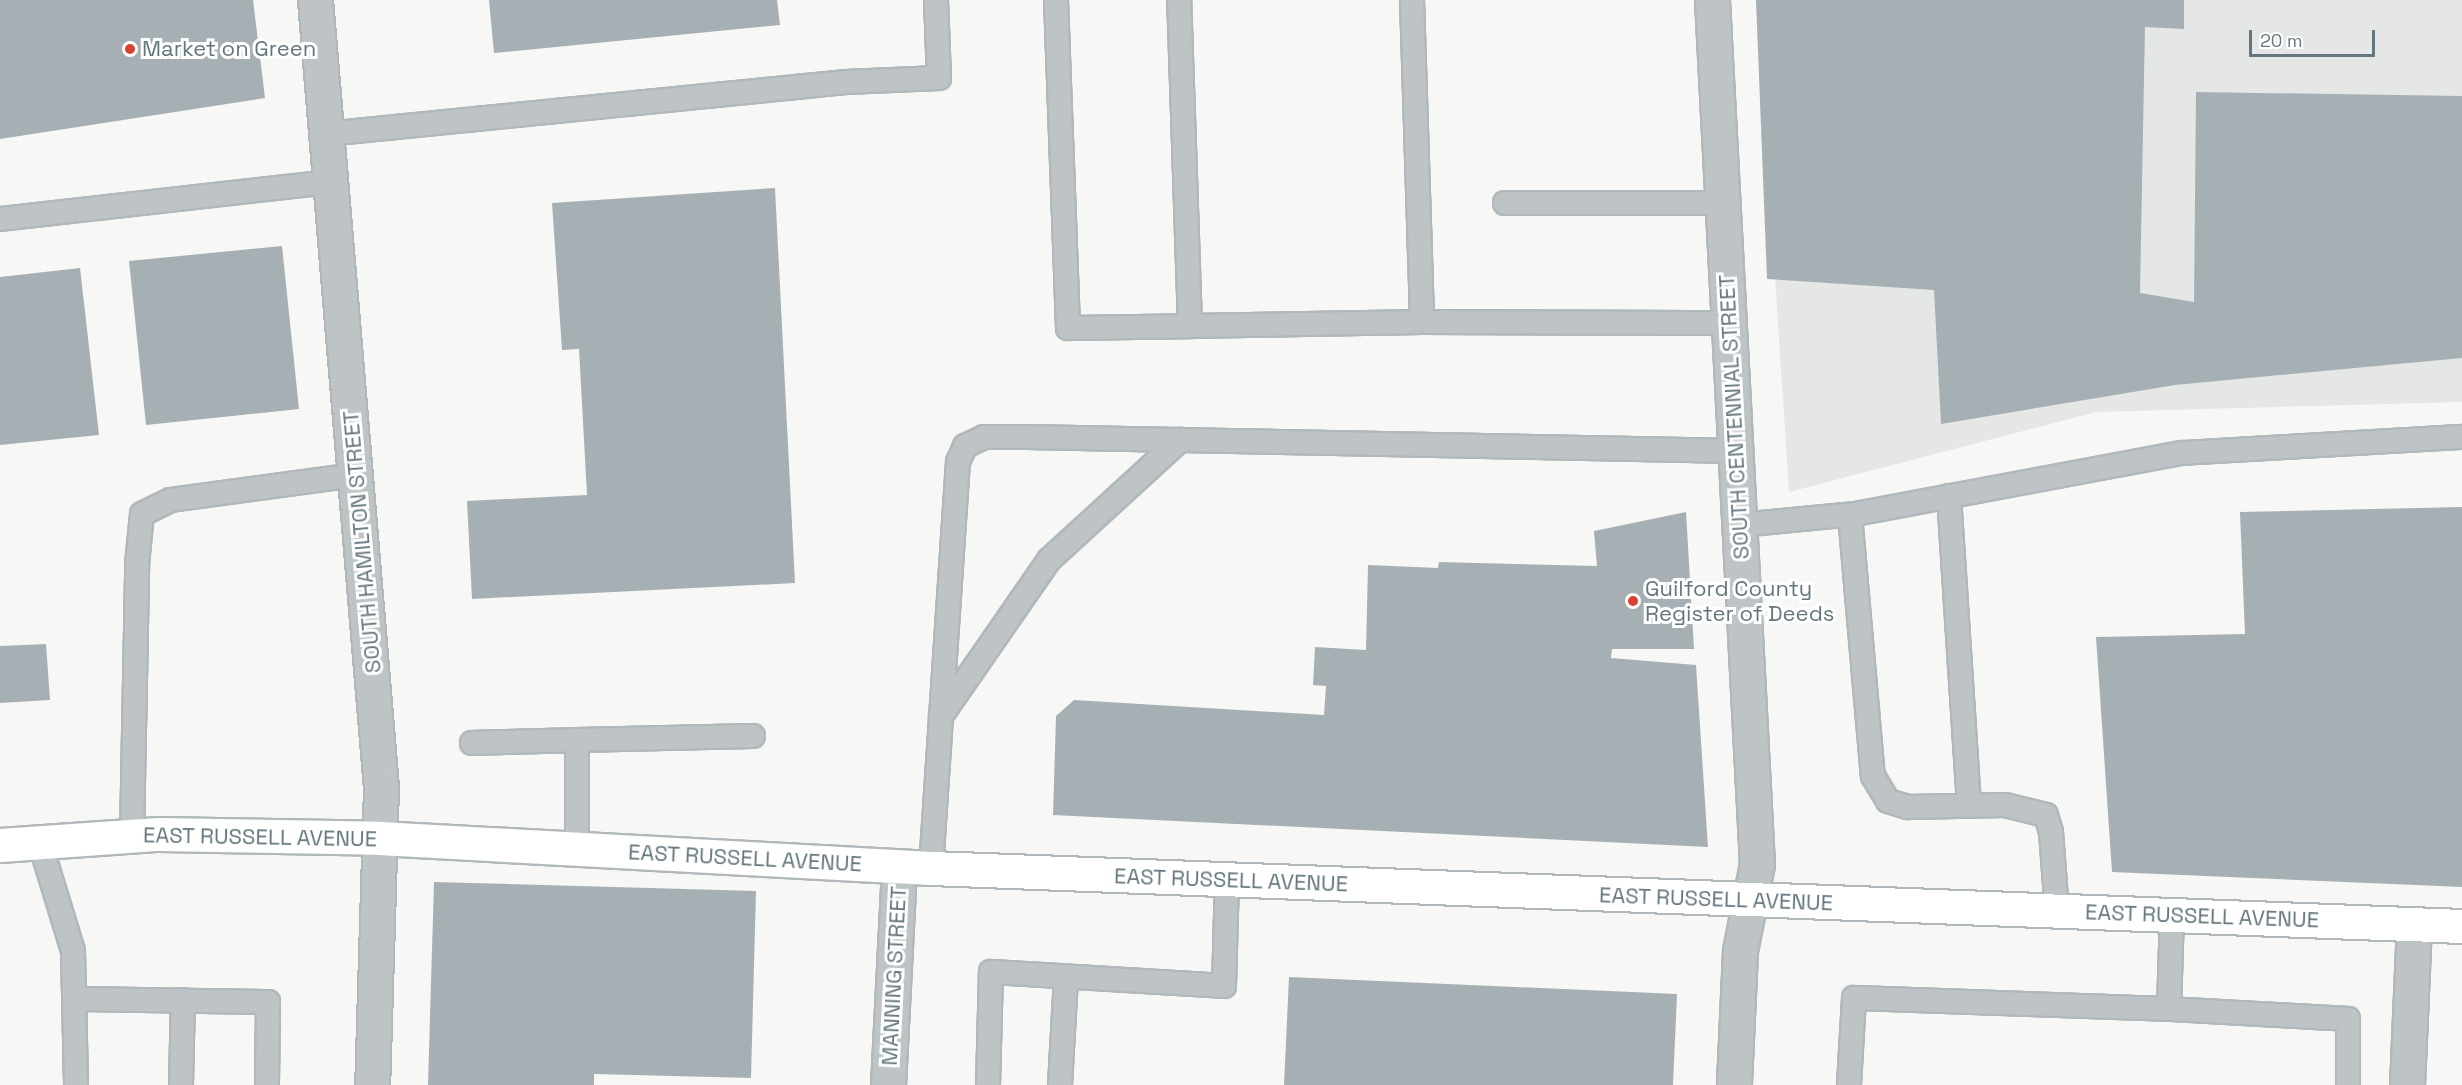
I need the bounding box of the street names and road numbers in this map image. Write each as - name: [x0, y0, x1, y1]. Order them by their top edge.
- street label: SOUTH CENTENNIAL STREET: [1713, 274, 1755, 560]
- street label: SOUTH HAMILTON STREET: [337, 410, 387, 674]
- street label: EAST RUSSELL AVENUE: [142, 822, 378, 852]
- street label: EAST RUSSELL AVENUE: [627, 839, 863, 877]
- street label: EAST RUSSELL AVENUE: [1113, 863, 1349, 897]
- street label: EAST RUSSELL AVENUE: [1598, 882, 1834, 916]
- street label: MANNING STREET: [876, 886, 912, 1066]
- street label: EAST RUSSELL AVENUE: [2084, 899, 2320, 933]

